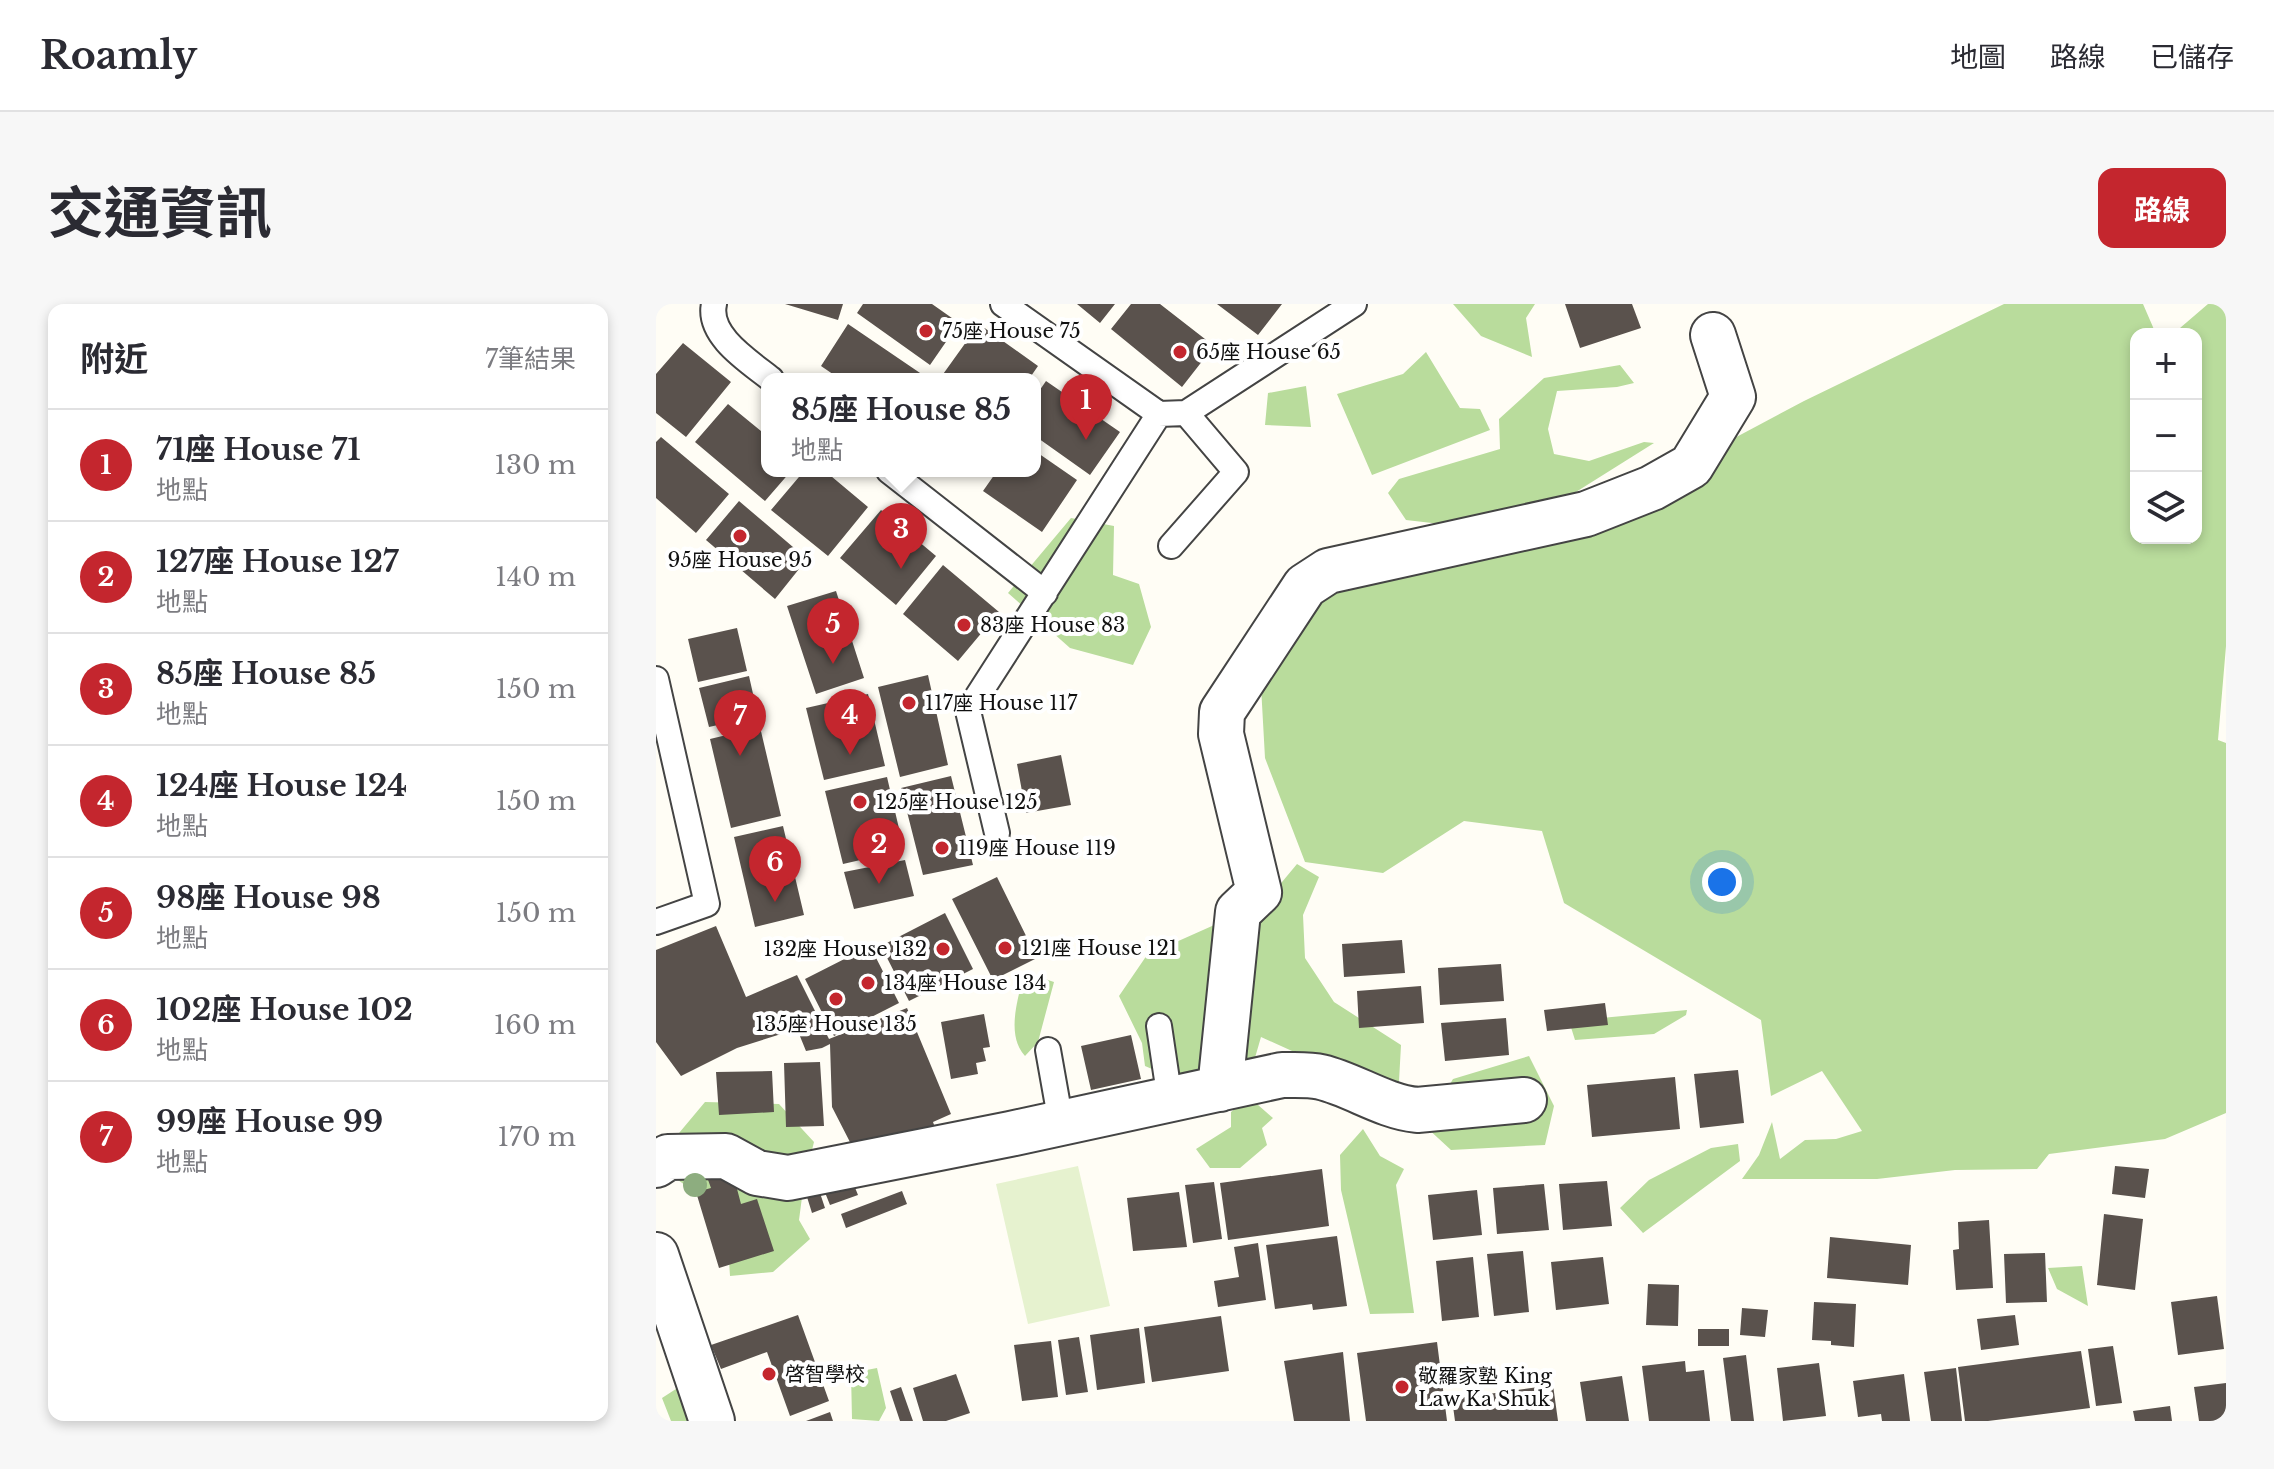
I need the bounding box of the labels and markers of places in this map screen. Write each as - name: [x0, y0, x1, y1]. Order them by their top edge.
- place label: 75座 House 75: [942, 319, 1081, 343]
- marker: 75座 House 75: [917, 322, 935, 340]
- place label: 65座 House 65: [1196, 340, 1341, 364]
- marker: 65座 House 65: [1171, 343, 1189, 361]
- pin: 1: [1060, 374, 1112, 440]
- pin: 3: [875, 503, 927, 569]
- marker: 95座 House 95: [731, 527, 749, 545]
- place label: 95座 House 95: [668, 548, 812, 572]
- pin: 5: [807, 598, 859, 664]
- place label: 83座 House 83: [980, 613, 1125, 637]
- marker: 83座 House 83: [955, 616, 973, 634]
- pin: 4: [824, 689, 876, 755]
- pin: 7: [714, 690, 766, 756]
- place label: 117座 House 117: [925, 691, 1078, 715]
- marker: 117座 House 117: [900, 694, 918, 712]
- place label: 125座 House 125: [876, 790, 1038, 814]
- marker: 125座 House 125: [851, 793, 869, 811]
- pin: 2: [853, 818, 905, 884]
- pin: 6: [749, 836, 801, 902]
- place label: 119座 House 119: [958, 836, 1116, 860]
- marker: 119座 House 119: [933, 839, 951, 857]
- place label: 121座 House 121: [1021, 936, 1178, 960]
- place label: 132座 House 132: [763, 937, 927, 961]
- marker: 121座 House 121: [996, 939, 1014, 957]
- marker: 132座 House 132: [934, 940, 952, 958]
- place label: 134座 House 134: [884, 971, 1046, 995]
- marker: 134座 House 134: [859, 974, 877, 992]
- marker: 135座 House 135: [827, 990, 845, 1008]
- place label: 135座 House 135: [755, 1012, 917, 1036]
- place label: 啓智學校: [785, 1362, 865, 1386]
- place label: 敬羅家塾 King Law Ka Shuk: [1418, 1364, 1553, 1411]
- marker: 啓智學校: [760, 1365, 778, 1383]
- marker: 敬羅家塾 King Law Ka Shuk: [1393, 1378, 1411, 1396]

